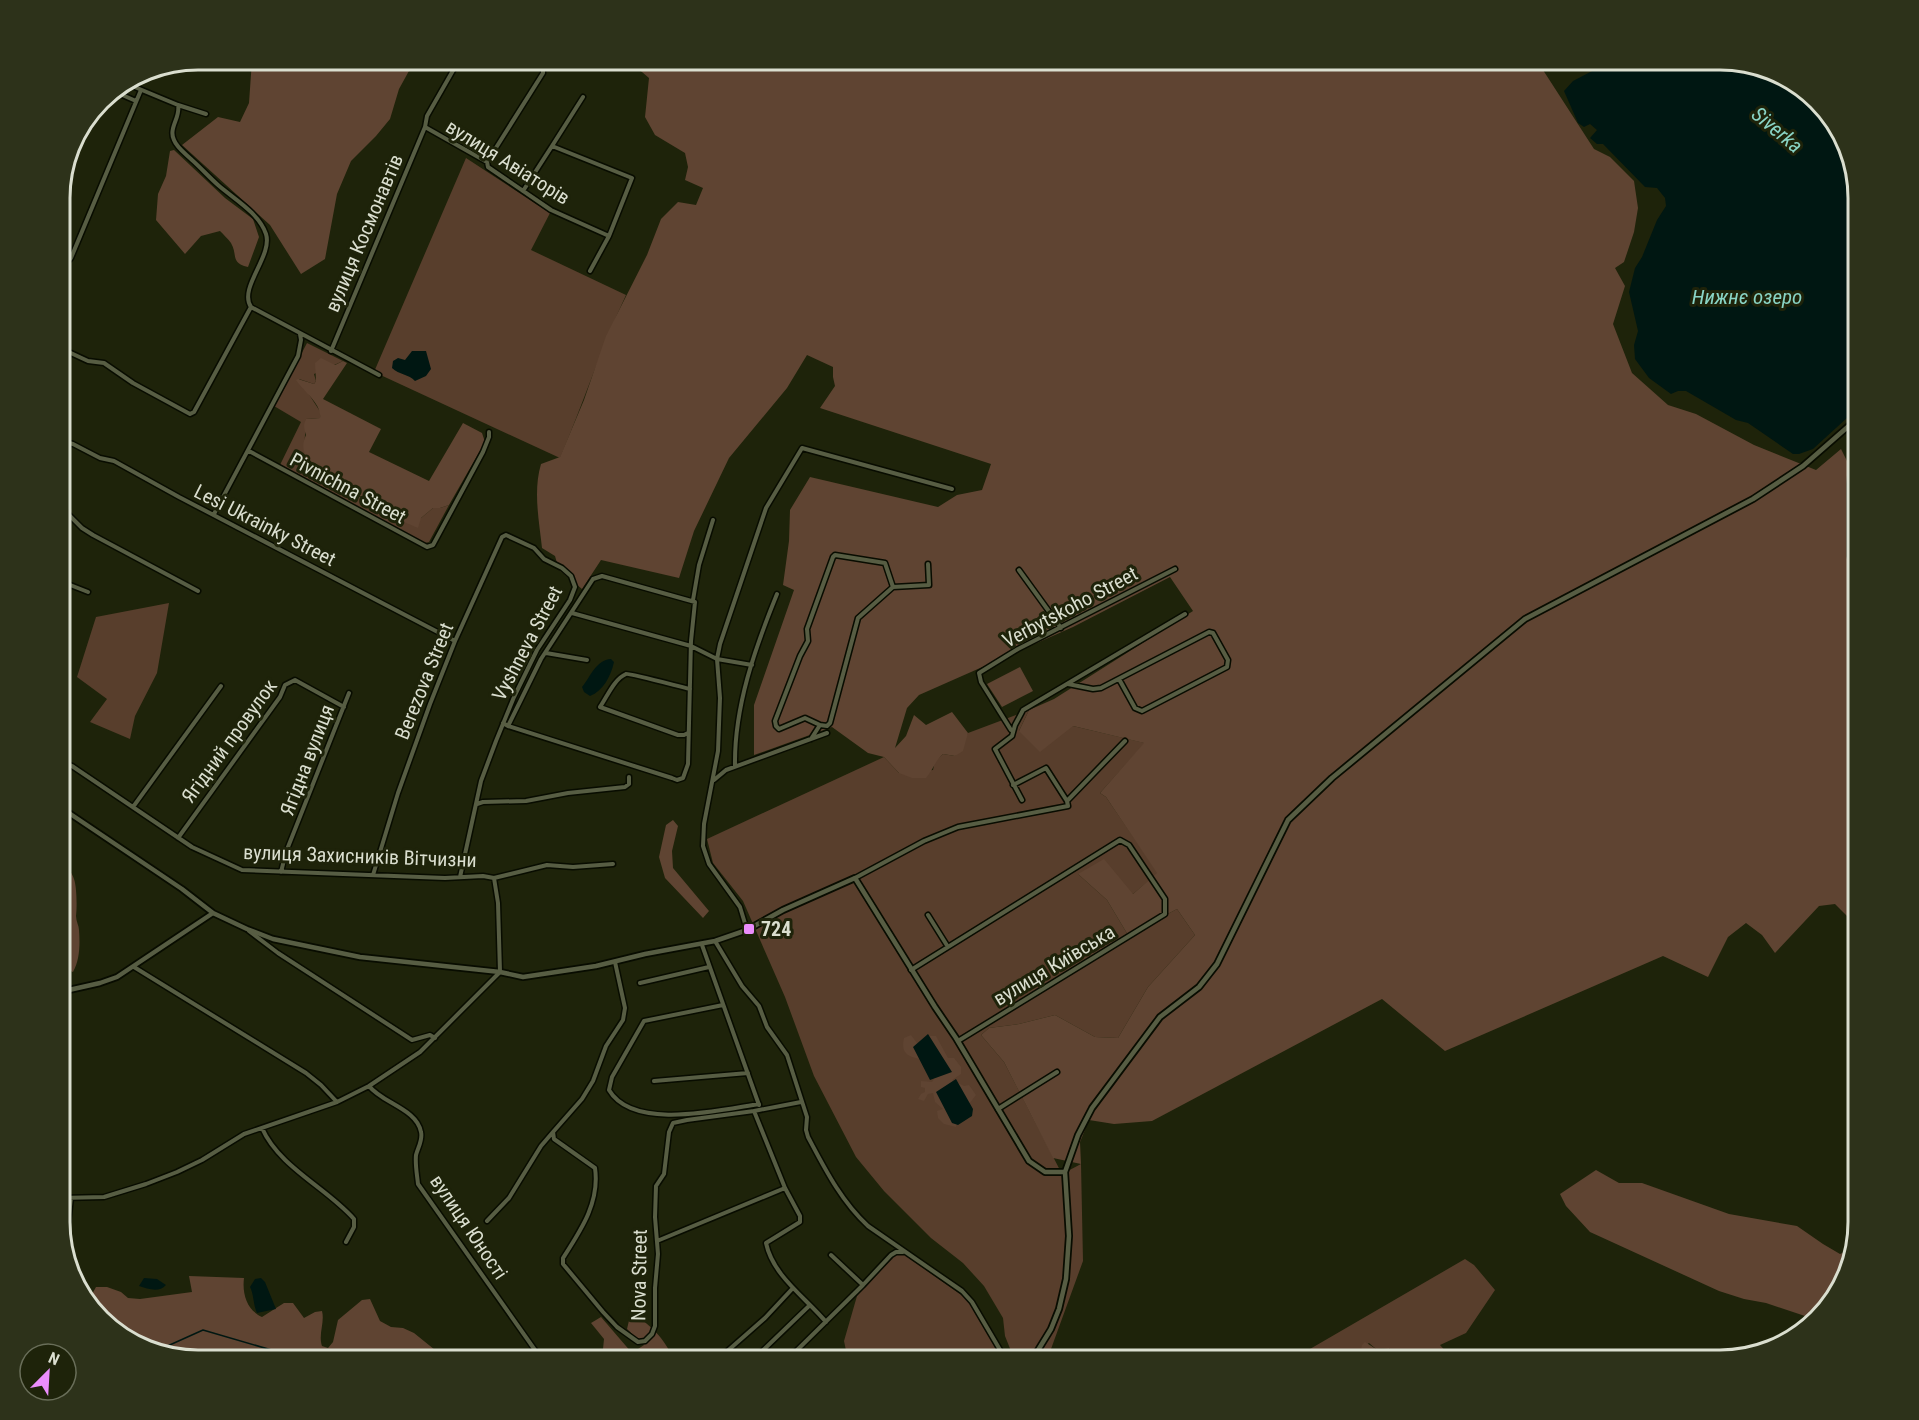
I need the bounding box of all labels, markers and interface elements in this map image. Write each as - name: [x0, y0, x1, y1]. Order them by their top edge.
- water label: Siverka: [1747, 102, 1807, 158]
- street label: вулиця Авіаторів: [442, 114, 574, 210]
- street label: вулиця Космонавтів: [320, 150, 408, 316]
- water label: Нижнє озеро: [1692, 285, 1802, 309]
- street label: Pivnichna Street: [286, 447, 410, 529]
- street label: Lesi Ukrainky Street: [190, 479, 340, 571]
- street label: Verbytskoho Street: [998, 561, 1142, 653]
- street label: Vyshneva Street: [487, 581, 567, 705]
- street label: Berezova Street: [390, 619, 458, 743]
- street label: Ягідний провулок: [176, 674, 282, 808]
- street label: Ягідна вулиця: [275, 701, 339, 819]
- street label: вулиця Захисників Вітчизни: [243, 840, 477, 872]
- place label: 724: [761, 917, 791, 941]
- street label: вулиця Київська: [989, 919, 1119, 1011]
- marker: 724: [742, 922, 756, 936]
- street label: вулиця Юності: [425, 1170, 513, 1284]
- street label: Nova Street: [626, 1229, 652, 1321]
- north arrow: [18, 1342, 78, 1402]
- text: N: [46, 1348, 62, 1369]

